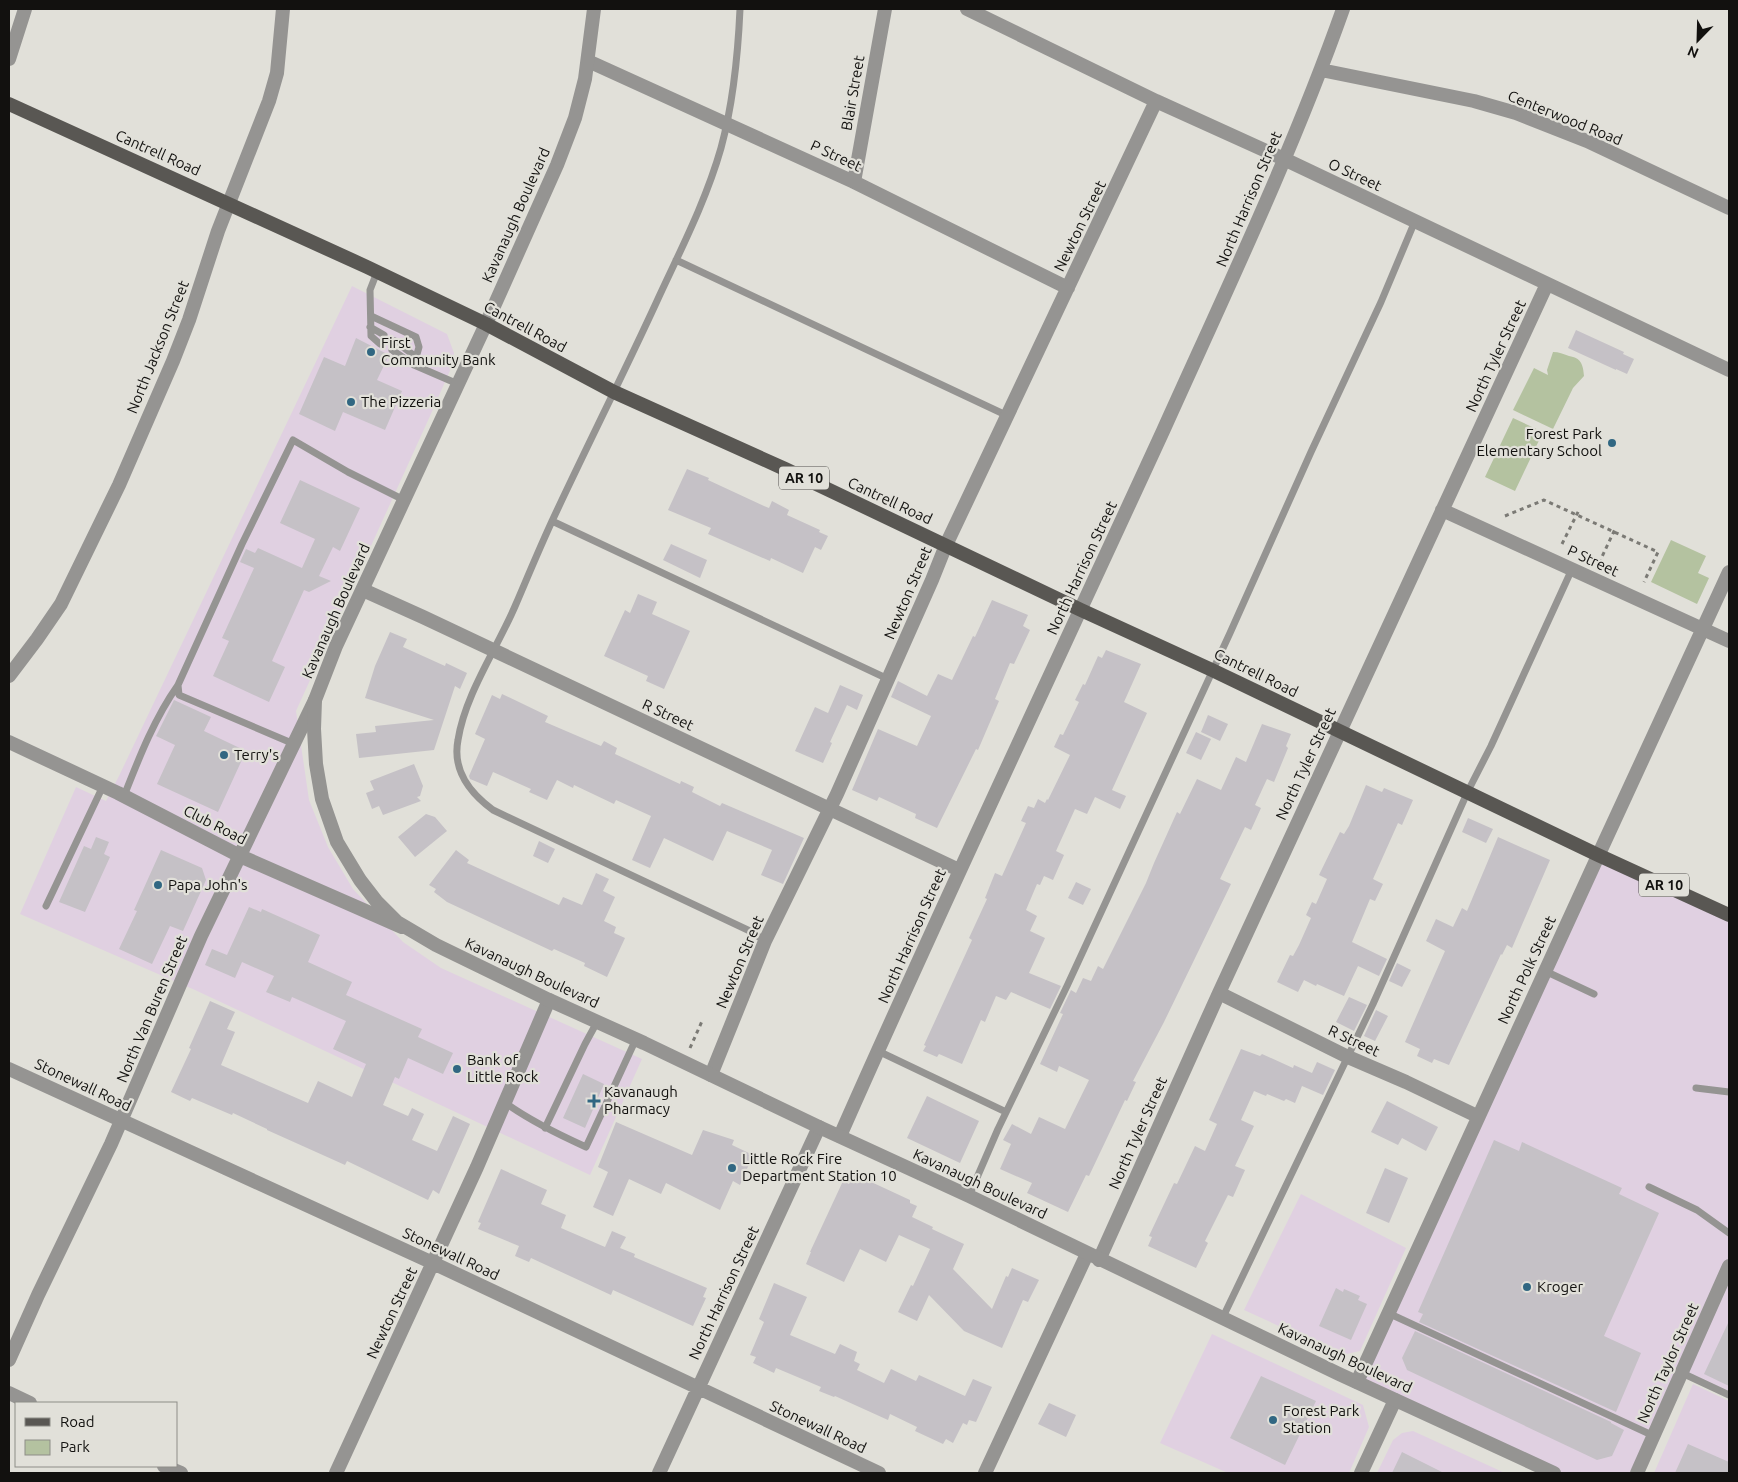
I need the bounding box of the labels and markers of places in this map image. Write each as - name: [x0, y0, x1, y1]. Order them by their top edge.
- place label: First Community Bank: [381, 334, 496, 368]
- marker: First Community Bank: [365, 346, 377, 358]
- place label: The Pizzeria: [361, 393, 441, 410]
- marker: The Pizzeria: [345, 396, 357, 408]
- place label: Forest Park Elementary School: [1476, 425, 1602, 459]
- marker: Forest Park Elementary School: [1606, 437, 1618, 449]
- place label: Terry's: [234, 746, 279, 763]
- marker: Terry's: [218, 749, 230, 761]
- place label: Papa John's: [168, 876, 248, 893]
- marker: Papa John's: [152, 879, 164, 891]
- place label: Bank of Little Rock: [467, 1051, 539, 1085]
- marker: Bank of Little Rock: [451, 1063, 463, 1075]
- place label: Kavanaugh Pharmacy: [604, 1083, 678, 1117]
- marker: Kavanaugh Pharmacy: [588, 1095, 600, 1107]
- place label: Little Rock Fire Department Station 10: [742, 1150, 897, 1184]
- marker: Little Rock Fire Department Station 10: [726, 1162, 738, 1174]
- place label: Kroger: [1537, 1278, 1583, 1295]
- marker: Kroger: [1521, 1281, 1533, 1293]
- place label: Forest Park Station: [1283, 1402, 1360, 1436]
- marker: Forest Park Station: [1267, 1414, 1279, 1426]

